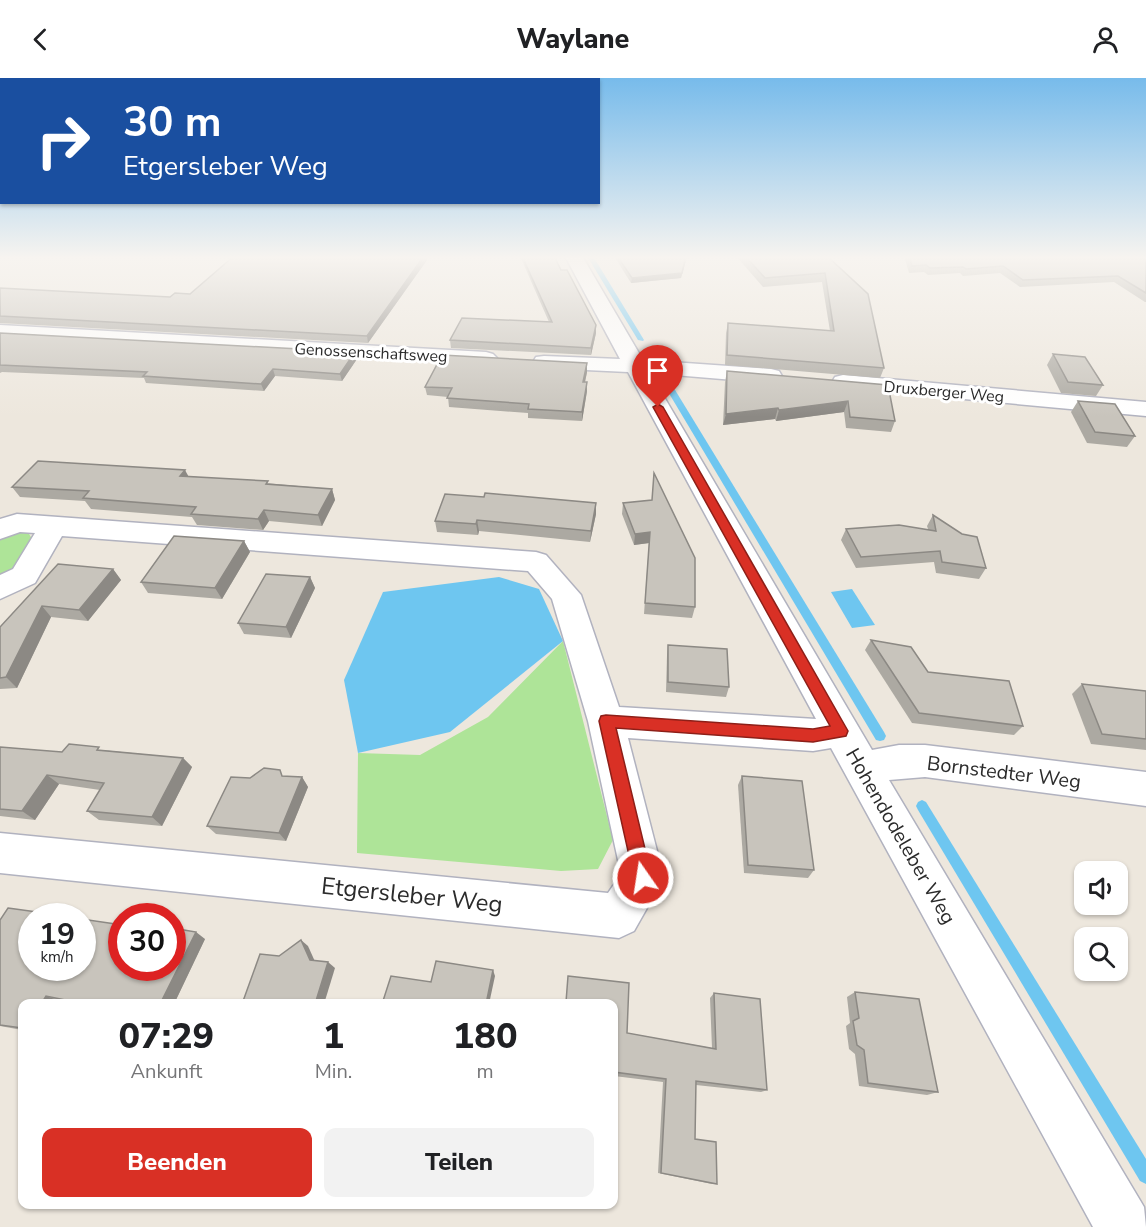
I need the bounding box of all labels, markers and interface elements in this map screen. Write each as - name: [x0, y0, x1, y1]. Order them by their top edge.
- text: Waylane: [517, 21, 629, 58]
- icon: back: [24, 23, 57, 56]
- icon: person: [1089, 23, 1122, 56]
- text: 30 m: [123, 94, 222, 151]
- icon: right: [24, 102, 102, 180]
- text: Etgersleber Weg: [123, 148, 328, 185]
- street label: Genossenschaftsweg: [294, 338, 448, 368]
- pin: [632, 345, 683, 407]
- icon: arrive: [641, 354, 674, 387]
- street label: Druxberger Weg: [883, 376, 1005, 408]
- street label: Hohendodeleber Weg: [839, 743, 962, 929]
- street label: Bornstedter Weg: [925, 750, 1082, 795]
- position arrow: [611, 846, 675, 910]
- map controls: [1074, 861, 1128, 981]
- button: sound: [1074, 861, 1128, 915]
- street label: Etgersleber Weg: [320, 870, 504, 920]
- speed limit sign: 30: [108, 903, 186, 981]
- text: 19: [39, 914, 75, 955]
- button: search: [1074, 927, 1128, 981]
- text: km/h: [40, 947, 74, 967]
- text: 07:29: [118, 1012, 214, 1061]
- text: 1: [323, 1012, 344, 1061]
- text: 180: [453, 1012, 518, 1061]
- text: Ankunft: [130, 1058, 202, 1085]
- text: Min.: [315, 1058, 352, 1085]
- text: m: [477, 1058, 494, 1085]
- button: Beenden: [42, 1128, 312, 1197]
- button: Teilen: [324, 1128, 594, 1197]

